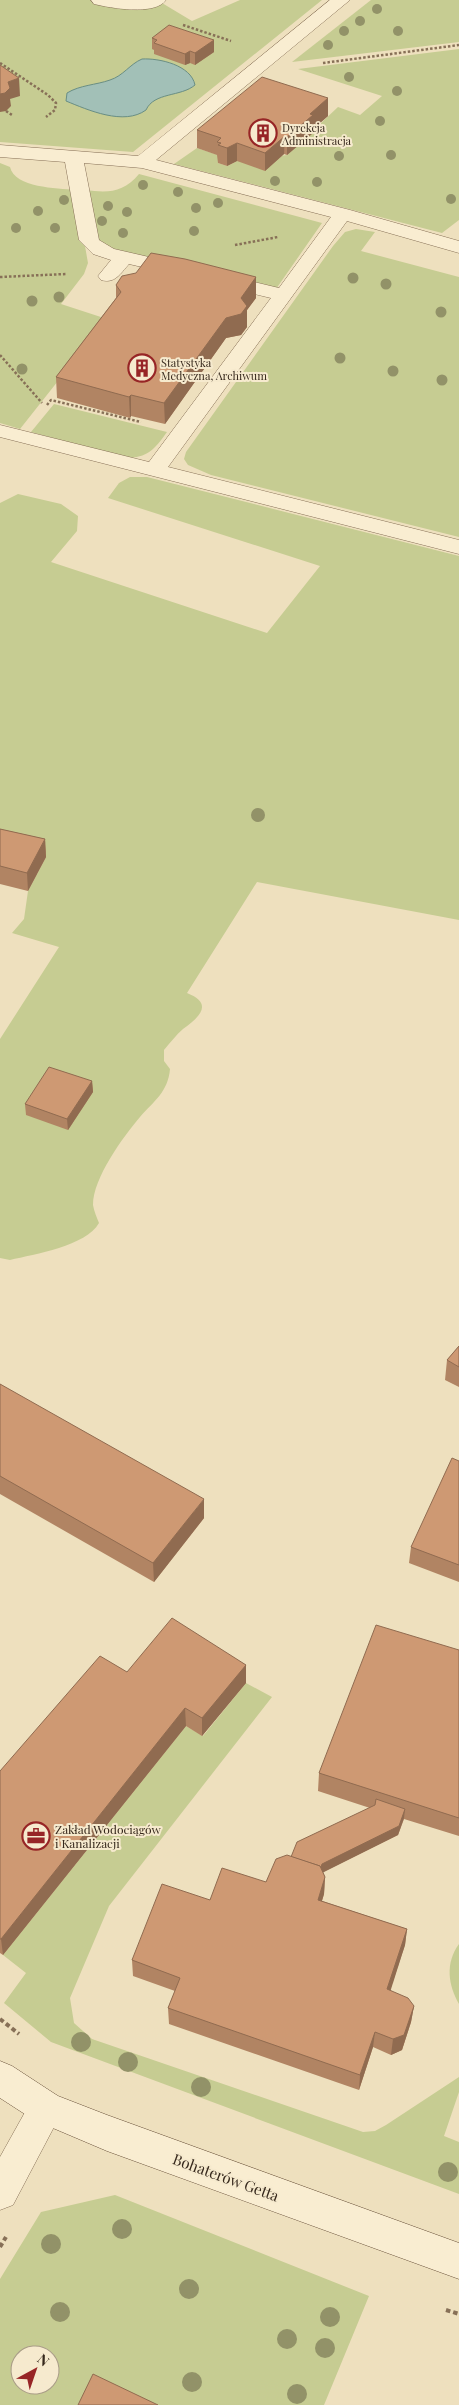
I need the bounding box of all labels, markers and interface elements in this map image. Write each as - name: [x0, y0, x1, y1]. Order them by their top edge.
- building icon: Dyrekcja Administracja: [248, 118, 278, 148]
- place label: Dyrekcja Administracja: [281, 120, 352, 148]
- building icon: Statystyka Medyczna, Archiwum: [127, 353, 157, 383]
- place label: Statystyka Medyczna, Archiwum: [161, 355, 267, 383]
- office icon: Zakład Wodociągów i Kanalizacji: [21, 1821, 51, 1851]
- place label: Zakład Wodociągów i Kanalizacji: [55, 1821, 162, 1851]
- street label: Bohaterów Getta: [170, 2149, 282, 2206]
- north arrow: [10, 2345, 60, 2395]
- text: N: [34, 2349, 54, 2370]

